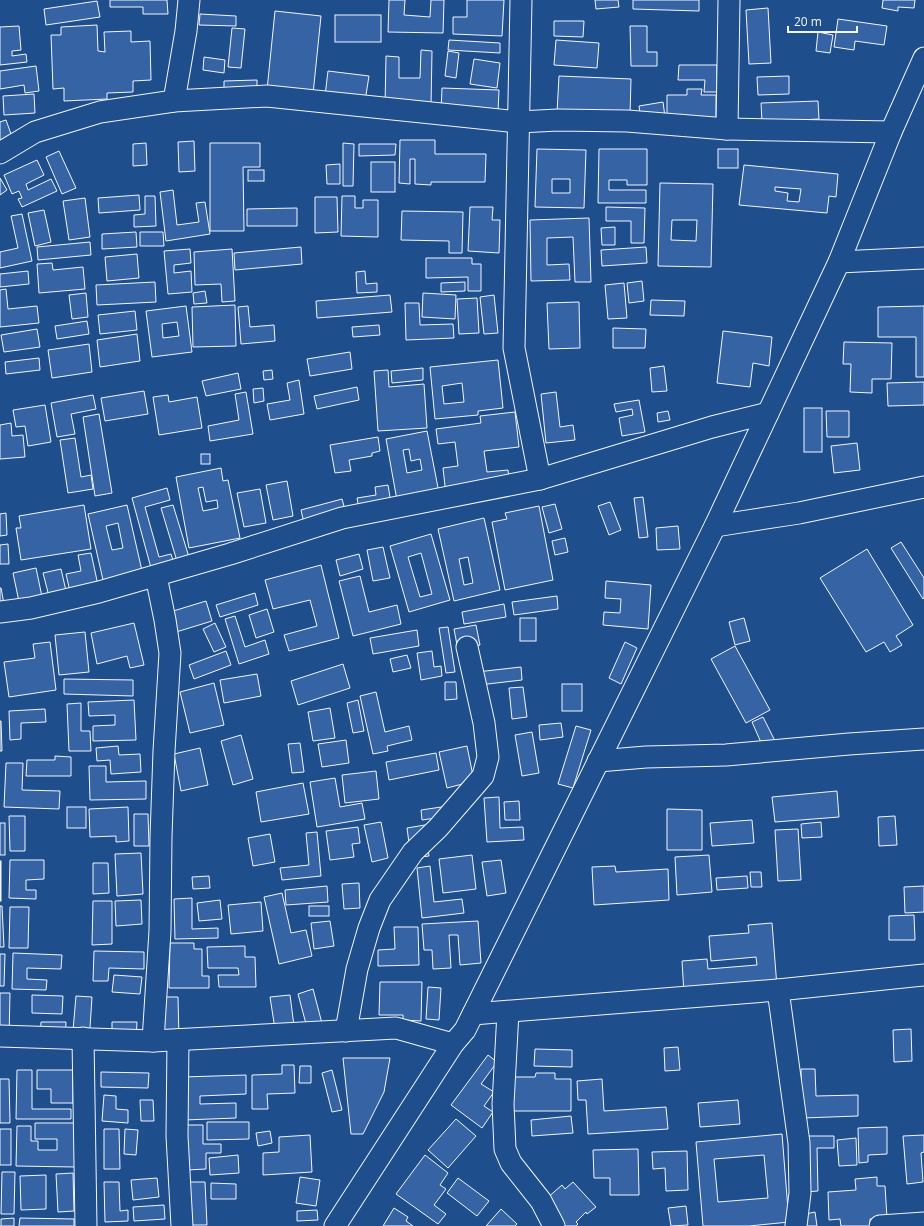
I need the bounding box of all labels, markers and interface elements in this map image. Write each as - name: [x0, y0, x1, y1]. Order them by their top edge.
- scale bar: [788, 8, 857, 34]
- text: 20 m: [794, 13, 822, 30]

